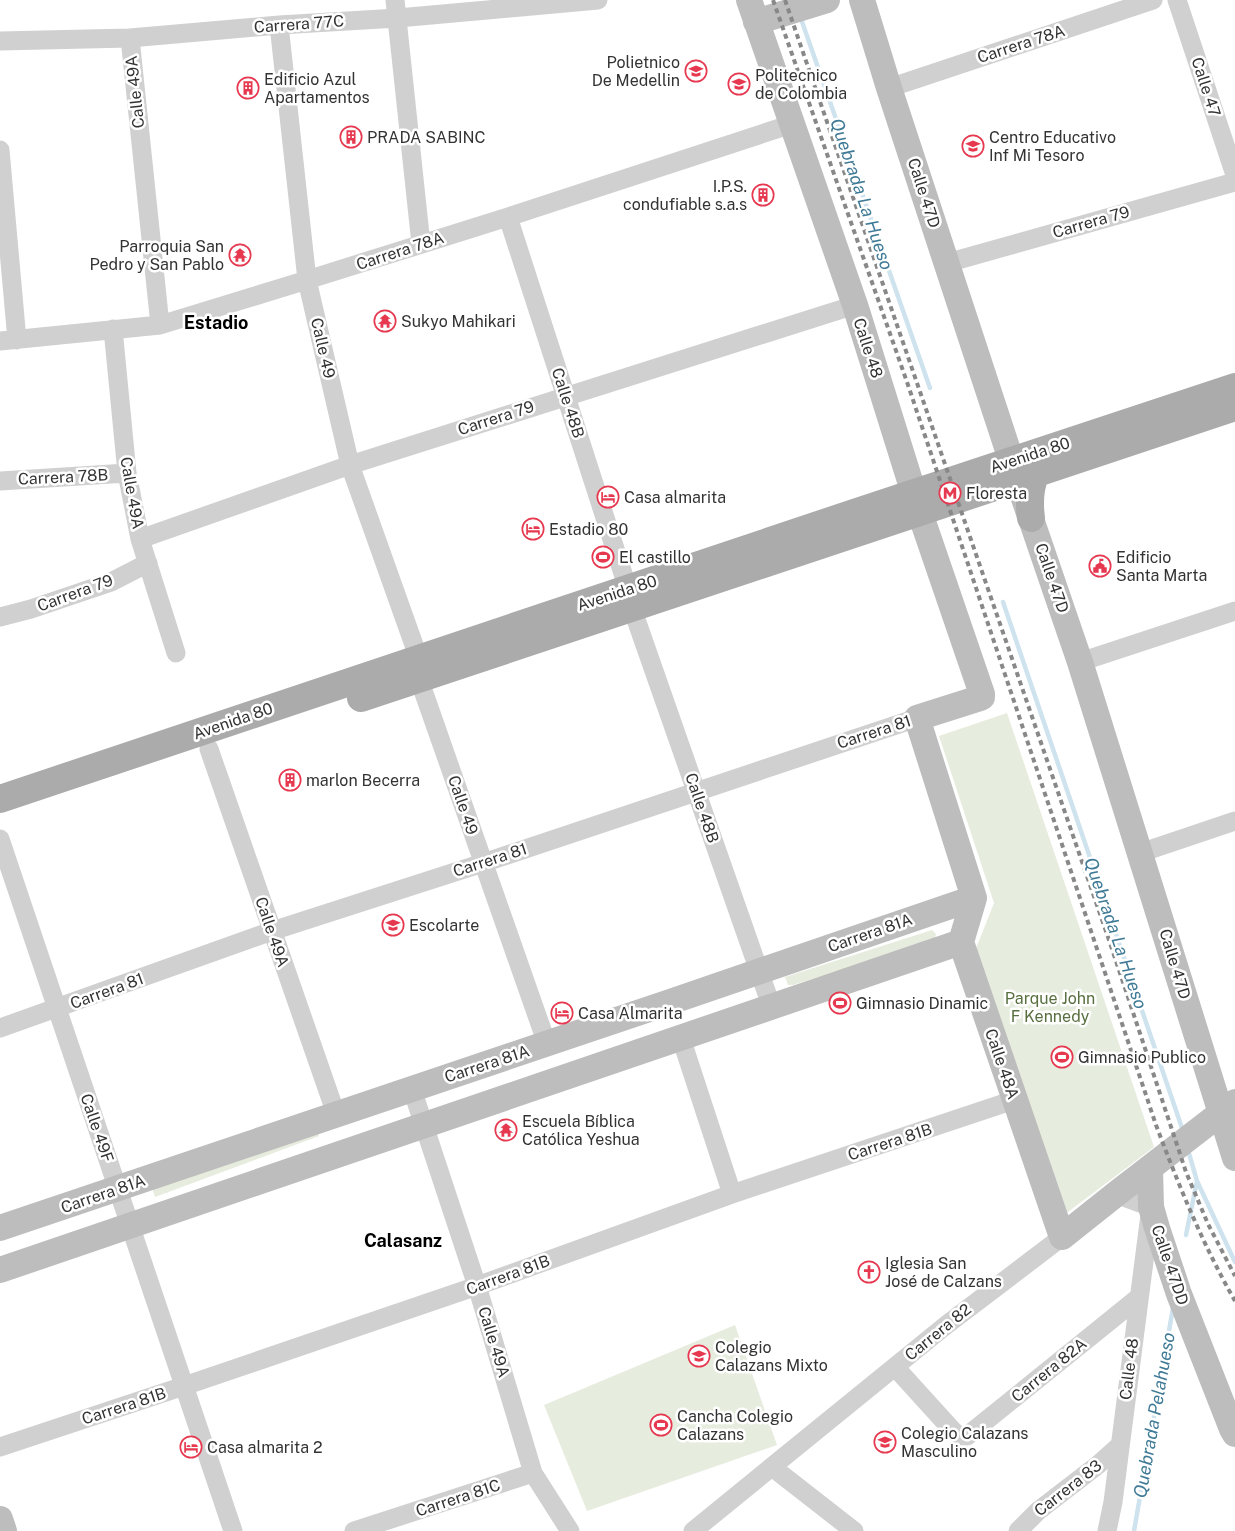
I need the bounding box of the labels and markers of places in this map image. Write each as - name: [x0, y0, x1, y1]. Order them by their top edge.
- place label: Polietnico De Medellin: [592, 53, 680, 90]
- school or university icon: Polietnico De Medellin: [684, 59, 708, 83]
- place label: Politecnico de Colombia: [755, 66, 847, 103]
- place label: Edificio Azul Apartamentos: [264, 70, 370, 107]
- school or university icon: Politecnico de Colombia: [727, 72, 751, 96]
- building icon: Edificio Azul Apartamentos: [236, 76, 260, 100]
- building icon: PRADA SABINC: [339, 125, 363, 149]
- place label: PRADA SABINC: [367, 128, 486, 147]
- place label: Centro Educativo Inf Mi Tesoro: [989, 128, 1116, 165]
- school or university icon: Centro Educativo Inf Mi Tesoro: [961, 134, 985, 158]
- place label: I.P.S. condufiable s.a.s: [623, 177, 747, 214]
- building icon: I.P.S. condufiable s.a.s: [751, 183, 775, 207]
- place label: Parroquia San Pedro y San Pablo: [89, 237, 224, 274]
- temple icon: Parroquia San Pedro y San Pablo: [228, 243, 252, 267]
- temple icon: Sukyo Mahikari: [373, 309, 397, 333]
- place label: Sukyo Mahikari: [401, 312, 516, 331]
- metro station icon: Floresta: [938, 481, 962, 505]
- place label: Floresta: [966, 484, 1027, 503]
- hotel icon: Casa almarita: [596, 485, 620, 509]
- place label: Casa almarita: [624, 488, 726, 507]
- hotel icon: Estadio 80: [521, 517, 545, 541]
- place label: Estadio 80: [549, 520, 628, 539]
- sports icon: El castillo: [591, 545, 615, 569]
- place label: El castillo: [619, 548, 691, 567]
- place label: Edificio Santa Marta: [1116, 548, 1207, 585]
- public building icon: Edificio Santa Marta: [1088, 554, 1112, 578]
- building icon: marlon Becerra: [278, 768, 302, 792]
- place label: marlon Becerra: [306, 771, 420, 790]
- school or university icon: Escolarte: [381, 913, 405, 937]
- place label: Escolarte: [409, 916, 479, 935]
- sports icon: Gimnasio Dinamic: [828, 991, 852, 1015]
- place label: Gimnasio Dinamic: [856, 994, 988, 1013]
- hotel icon: Casa Almarita: [550, 1001, 574, 1025]
- place label: Casa Almarita: [578, 1004, 683, 1023]
- sports icon: Gimnasio Publico: [1050, 1045, 1074, 1069]
- place label: Gimnasio Publico: [1078, 1048, 1206, 1067]
- place label: Escuela Bíblica Católica Yeshua: [522, 1112, 640, 1149]
- temple icon: Escuela Bíblica Católica Yeshua: [494, 1118, 518, 1142]
- place label: Iglesia San José de Calzans: [885, 1254, 1002, 1291]
- church icon: Iglesia San José de Calzans: [857, 1260, 881, 1284]
- place label: Colegio Calazans Mixto: [715, 1338, 828, 1375]
- school or university icon: Colegio Calazans Mixto: [687, 1344, 711, 1368]
- place label: Cancha Colegio Calazans: [677, 1407, 793, 1444]
- sports icon: Cancha Colegio Calazans: [649, 1413, 673, 1437]
- place label: Colegio Calazans Masculino: [901, 1424, 1028, 1461]
- school or university icon: Colegio Calazans Masculino: [873, 1430, 897, 1454]
- hotel icon: Casa almarita 2: [179, 1435, 203, 1459]
- place label: Casa almarita 2: [207, 1438, 322, 1457]

